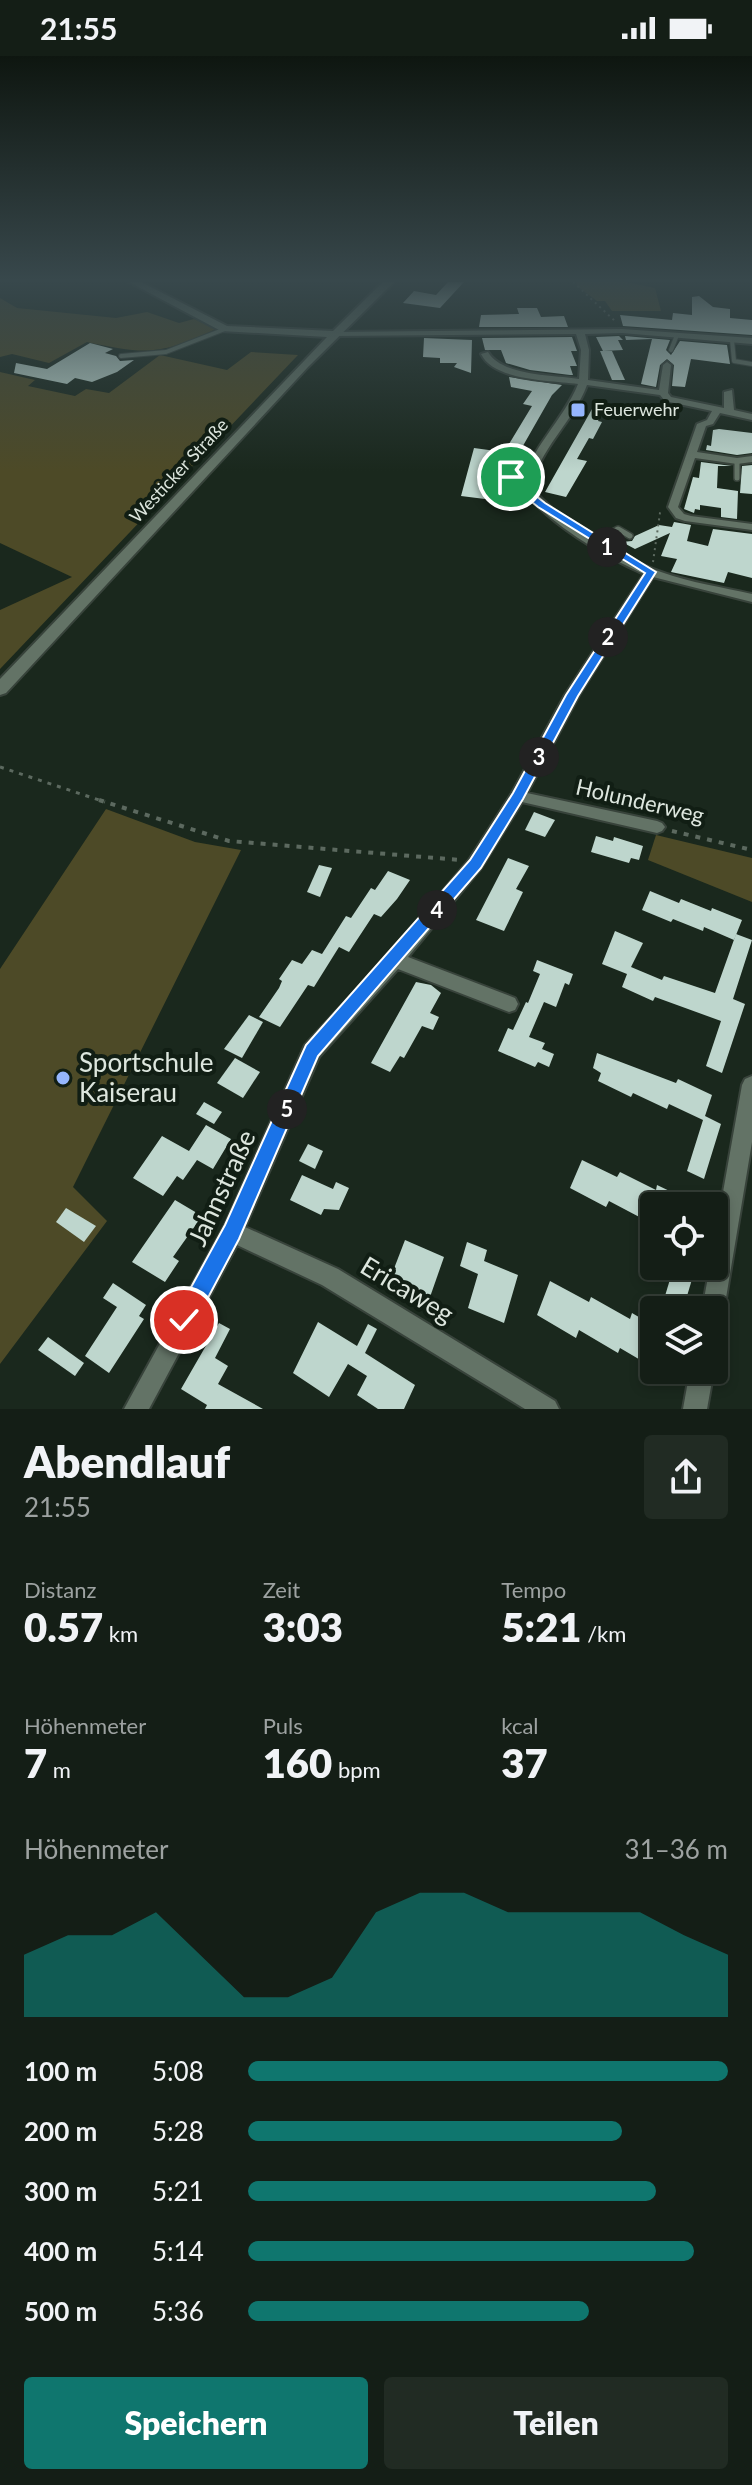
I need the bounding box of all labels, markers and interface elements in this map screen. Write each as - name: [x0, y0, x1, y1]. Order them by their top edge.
- text: 21:55: [40, 10, 117, 46]
- place label: Feuerwehr: [594, 398, 680, 420]
- marker: Feuerwehr: [569, 401, 587, 419]
- street label: Westicker Straße: [124, 414, 232, 527]
- pin: [477, 443, 545, 511]
- icon: arrive: [489, 455, 533, 499]
- pin: 1: [587, 527, 627, 567]
- text: 1: [601, 533, 613, 560]
- pin: 2: [588, 617, 628, 657]
- text: 2: [602, 623, 614, 650]
- pin: 3: [519, 737, 559, 777]
- text: 3: [533, 743, 545, 770]
- street label: Holunderweg: [573, 773, 707, 828]
- pin: 4: [417, 890, 457, 930]
- text: 4: [431, 896, 443, 923]
- place label: Sportschule Kaiserau: [79, 1046, 213, 1108]
- marker: Sportschule Kaiserau: [54, 1069, 72, 1087]
- pin: 5: [267, 1089, 307, 1129]
- text: 5: [281, 1095, 293, 1122]
- street label: Jahnstraße: [180, 1125, 262, 1251]
- map controls: [640, 1192, 728, 1384]
- button: locate: [640, 1192, 728, 1280]
- street label: Ericaweg: [355, 1249, 460, 1329]
- pin: [150, 1286, 218, 1354]
- button: layers: [640, 1296, 728, 1384]
- icon: check: [162, 1298, 206, 1342]
- text: Abendlauf: [24, 1435, 230, 1487]
- button: share: [644, 1435, 728, 1519]
- text: 21:55: [24, 1491, 91, 1523]
- text: Distanz: [24, 1576, 96, 1603]
- text: Zeit: [263, 1576, 300, 1603]
- text: Tempo: [501, 1576, 566, 1603]
- text: 0.57: [24, 1603, 103, 1651]
- text: 3:03: [263, 1603, 343, 1651]
- text: 5:21: [501, 1603, 582, 1651]
- text: km: [103, 1620, 138, 1647]
- text: /km: [582, 1620, 626, 1647]
- text: Höhenmeter: [24, 1712, 146, 1739]
- text: Puls: [263, 1712, 303, 1739]
- text: kcal: [501, 1712, 539, 1739]
- text: 7: [24, 1739, 47, 1787]
- text: 160: [263, 1739, 332, 1787]
- text: 37: [501, 1739, 548, 1787]
- text: m: [47, 1756, 71, 1783]
- text: bpm: [332, 1756, 381, 1783]
- text: Höhenmeter: [24, 1833, 168, 1865]
- text: 31–36 m: [625, 1833, 728, 1865]
- text: 100 m: [24, 2055, 97, 2087]
- text: 5:08: [152, 2055, 204, 2087]
- text: 200 m: [24, 2115, 97, 2147]
- text: 5:28: [152, 2115, 204, 2147]
- text: 300 m: [24, 2175, 97, 2207]
- text: 5:21: [152, 2175, 204, 2207]
- text: 400 m: [24, 2235, 97, 2267]
- text: 5:14: [152, 2235, 204, 2267]
- text: 500 m: [24, 2295, 97, 2327]
- text: 5:36: [152, 2295, 204, 2327]
- button: Speichern: [24, 2377, 368, 2469]
- button: Teilen: [384, 2377, 728, 2469]

